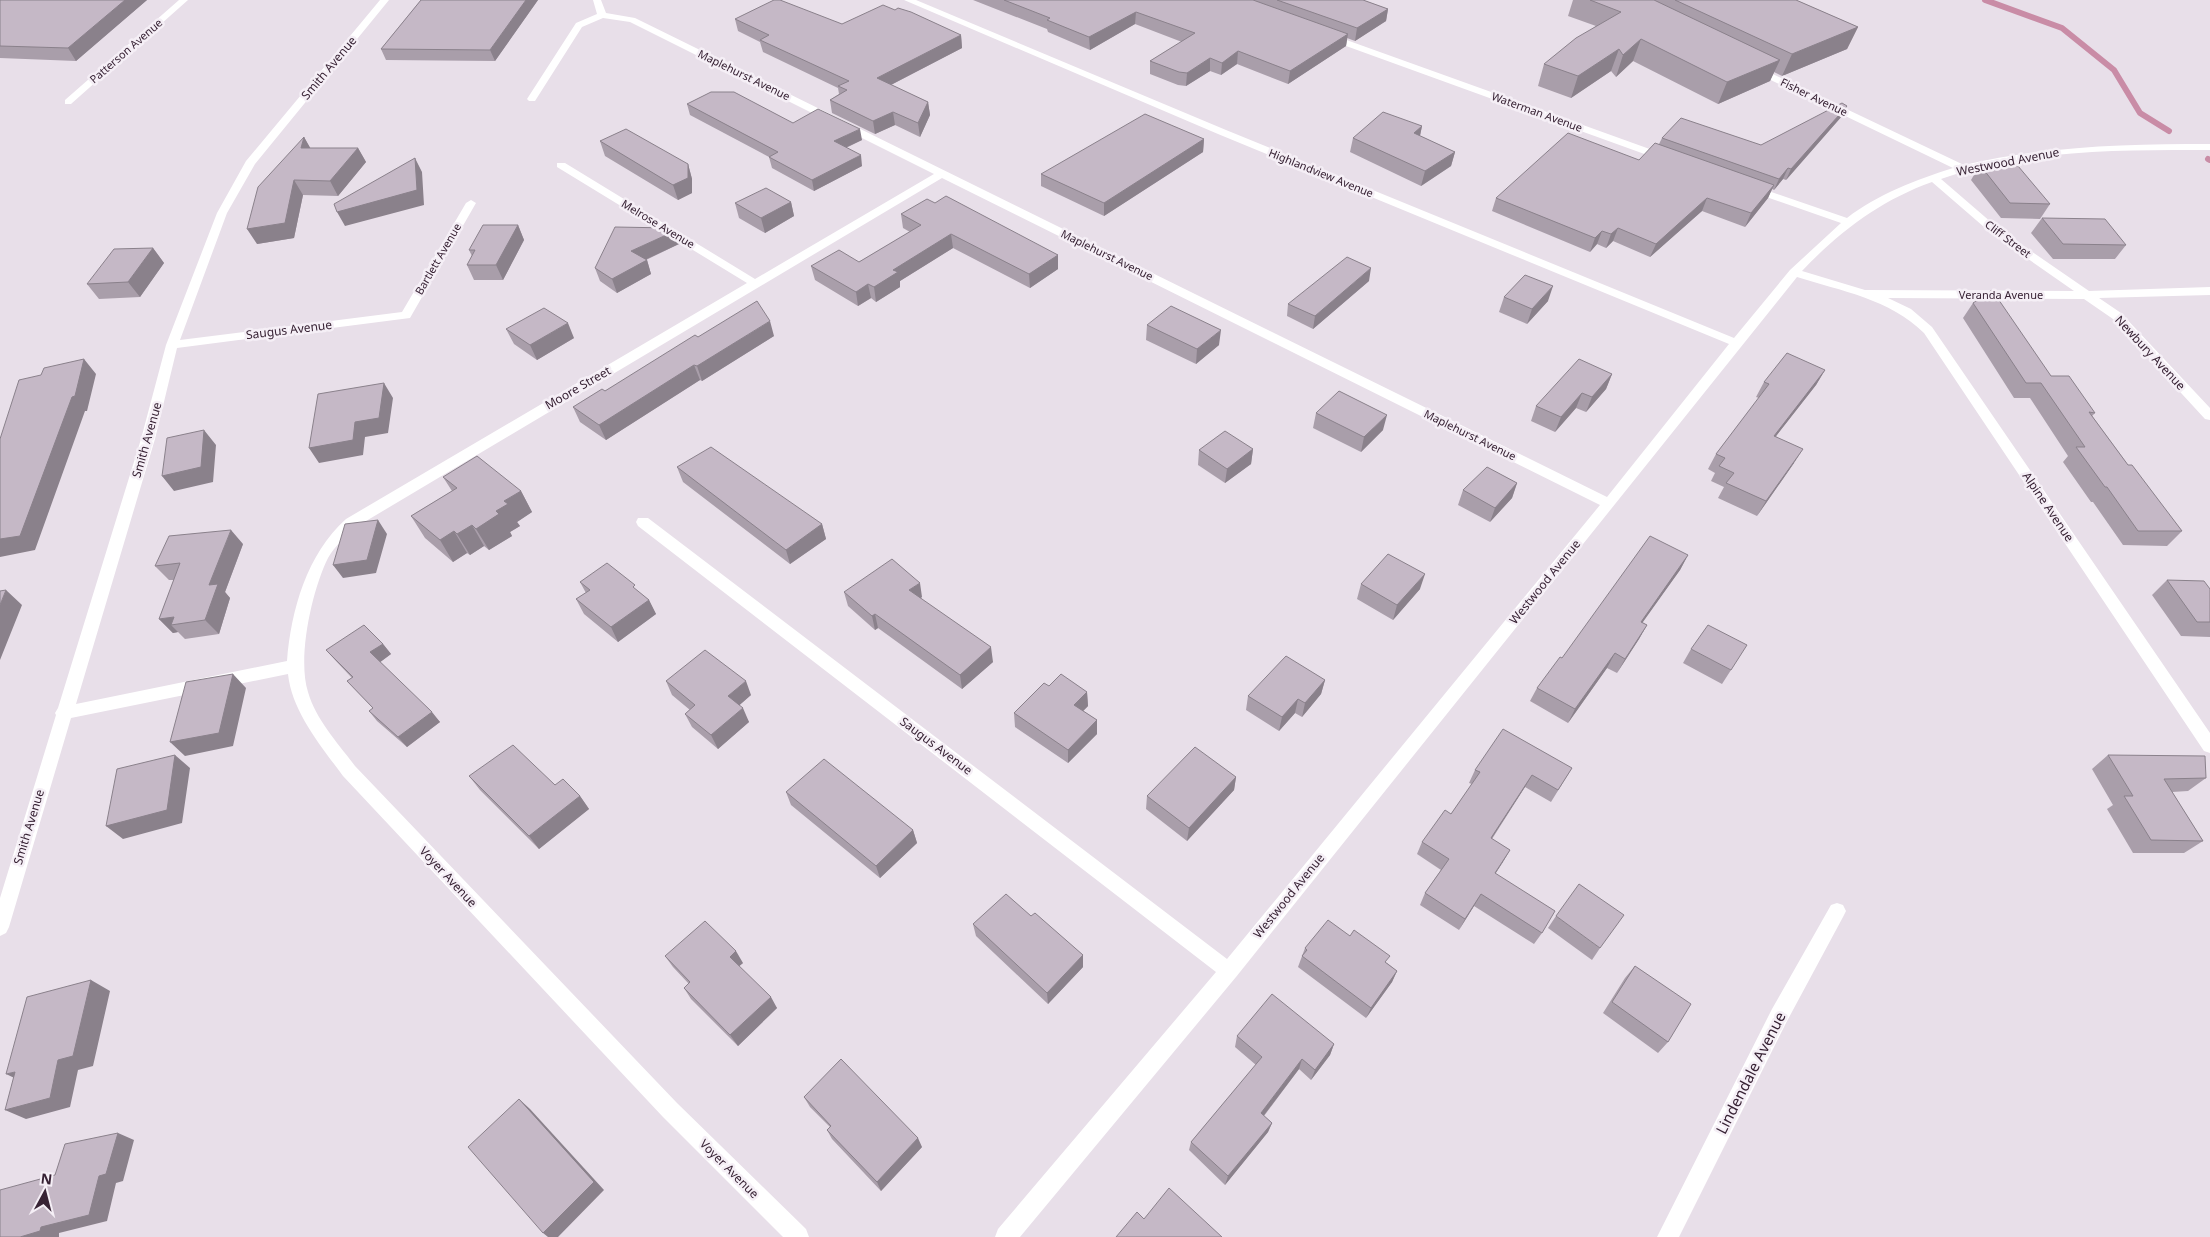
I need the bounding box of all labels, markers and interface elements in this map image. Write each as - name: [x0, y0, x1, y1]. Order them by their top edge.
- street label: Patterson Avenue: [86, 15, 165, 86]
- street label: Smith Avenue: [297, 32, 360, 103]
- street label: Maplehurst Avenue: [696, 46, 793, 103]
- street label: Fisher Avenue: [1778, 74, 1850, 119]
- street label: Waterman Avenue: [1490, 88, 1585, 135]
- street label: Westwood Avenue: [1955, 143, 2061, 180]
- street label: Highlandview Avenue: [1267, 145, 1376, 200]
- street label: Melrose Avenue: [619, 196, 698, 251]
- street label: Cliff Street: [1982, 216, 2034, 261]
- street label: Bartlett Avenue: [411, 220, 464, 297]
- street label: Maplehurst Avenue: [1059, 226, 1156, 283]
- street label: Veranda Avenue: [1959, 287, 2043, 302]
- street label: Newbury Avenue: [2111, 312, 2190, 394]
- street label: Saugus Avenue: [245, 316, 333, 343]
- street label: Moore Street: [542, 361, 614, 413]
- street label: Smith Avenue: [128, 400, 165, 480]
- street label: Maplehurst Avenue: [1422, 406, 1519, 463]
- street label: Alpine Avenue: [2019, 469, 2078, 545]
- street label: Westwood Avenue: [1505, 536, 1584, 628]
- street label: Saugus Avenue: [897, 713, 976, 779]
- street label: Smith Avenue: [9, 787, 48, 867]
- street label: Voyer Avenue: [416, 843, 481, 911]
- street label: Westwood Avenue: [1249, 850, 1328, 942]
- street label: Lindendale Avenue: [1711, 1008, 1790, 1137]
- street label: Voyer Avenue: [696, 1135, 763, 1202]
- north arrow: [20, 1167, 70, 1217]
- text: N: [40, 1168, 53, 1189]

